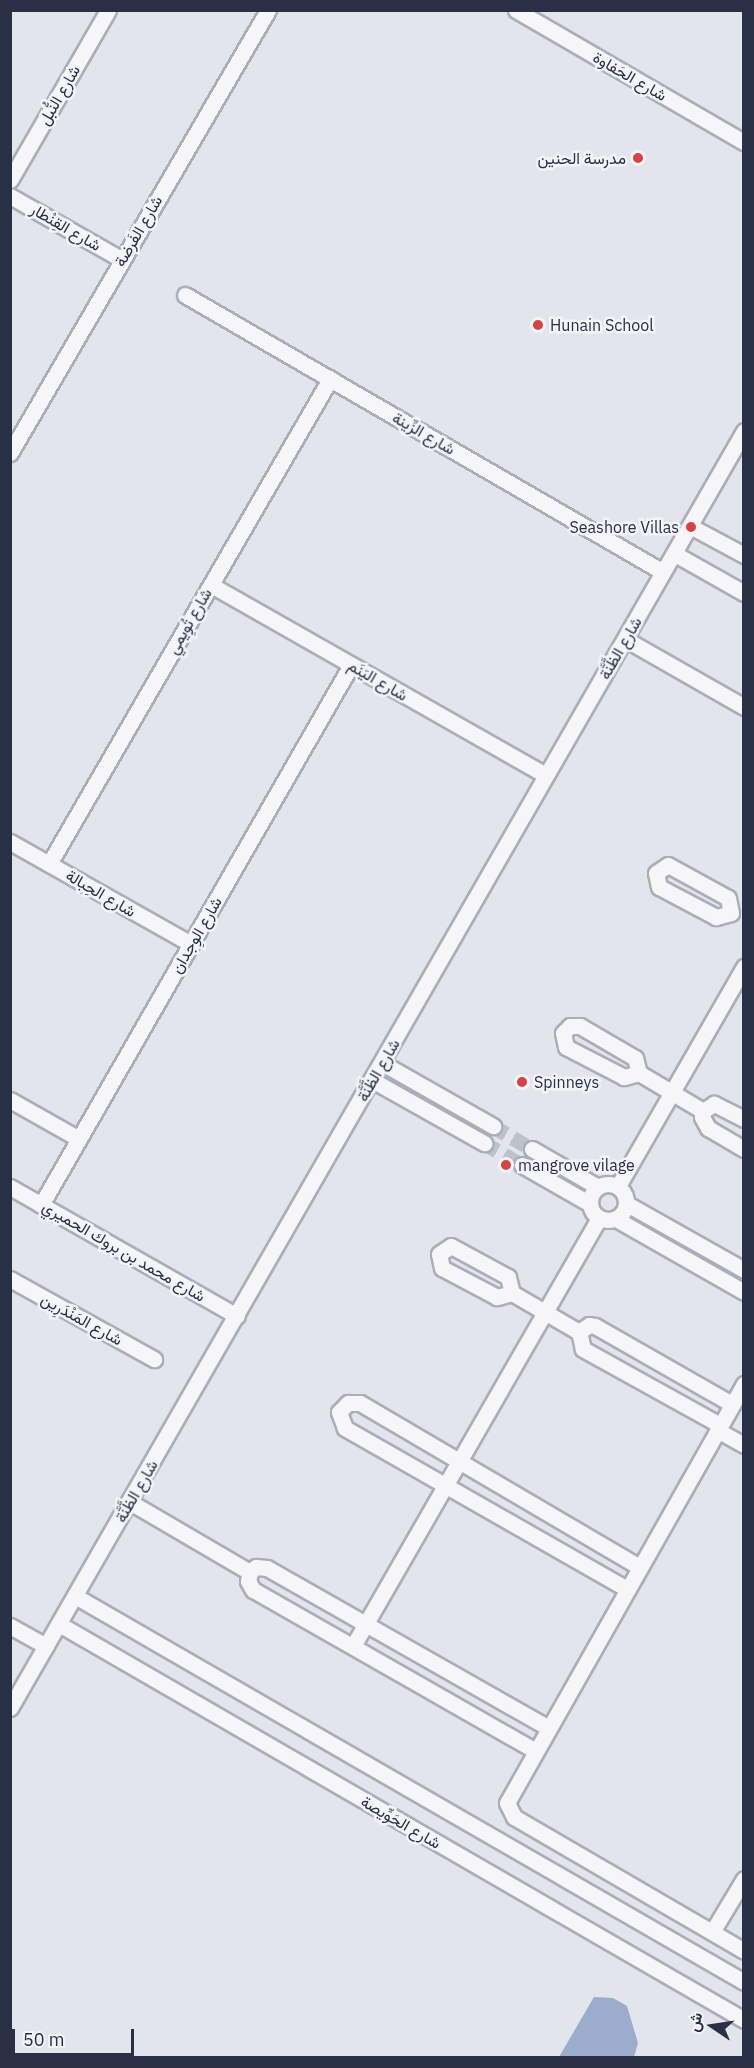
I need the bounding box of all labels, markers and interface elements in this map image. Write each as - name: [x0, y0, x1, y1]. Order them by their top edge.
- street label: شارع الحَفاوة: [590, 47, 670, 105]
- street label: شارع النُّبل: [34, 62, 84, 128]
- place label: مدرسة الحنين: [538, 148, 626, 168]
- marker: مدرسة الحنين: [631, 151, 645, 165]
- street label: شارع الفَرضة: [110, 192, 166, 270]
- street label: شارع القِنْطار: [27, 199, 105, 255]
- place label: Hunain School: [550, 315, 654, 335]
- marker: Hunain School: [531, 318, 545, 332]
- street label: شارع الزِّينة: [389, 407, 459, 459]
- place label: Seashore Villas: [569, 517, 679, 537]
- marker: Seashore Villas: [684, 520, 698, 534]
- street label: شارع تُوِيمي: [162, 585, 216, 657]
- street label: شارع الظَّنَّة: [594, 613, 646, 683]
- street label: شارع اليَنَم: [345, 655, 411, 705]
- street label: شارع الحِبالة: [63, 865, 139, 921]
- street label: شارع الوِجدان: [166, 893, 226, 977]
- street label: شارع الظَّنَّة: [352, 1035, 404, 1105]
- place label: Spinneys: [534, 1072, 599, 1092]
- marker: Spinneys: [515, 1075, 529, 1089]
- place label: mangrove vilage: [518, 1155, 635, 1175]
- marker: mangrove vilage: [499, 1158, 513, 1172]
- street label: شارع محمد بن بروك الحميري: [39, 1197, 209, 1305]
- street label: شارع المَنْدَرِين: [38, 1289, 126, 1349]
- street label: شارع الظَّنَّة: [110, 1456, 162, 1526]
- street label: شارع الحَوِّيصة: [358, 1791, 444, 1853]
- north arrow: [682, 1996, 742, 2056]
- text: ش: [683, 2010, 706, 2034]
- scale bar: [15, 2017, 136, 2055]
- text: 50 m: [23, 2028, 65, 2051]

